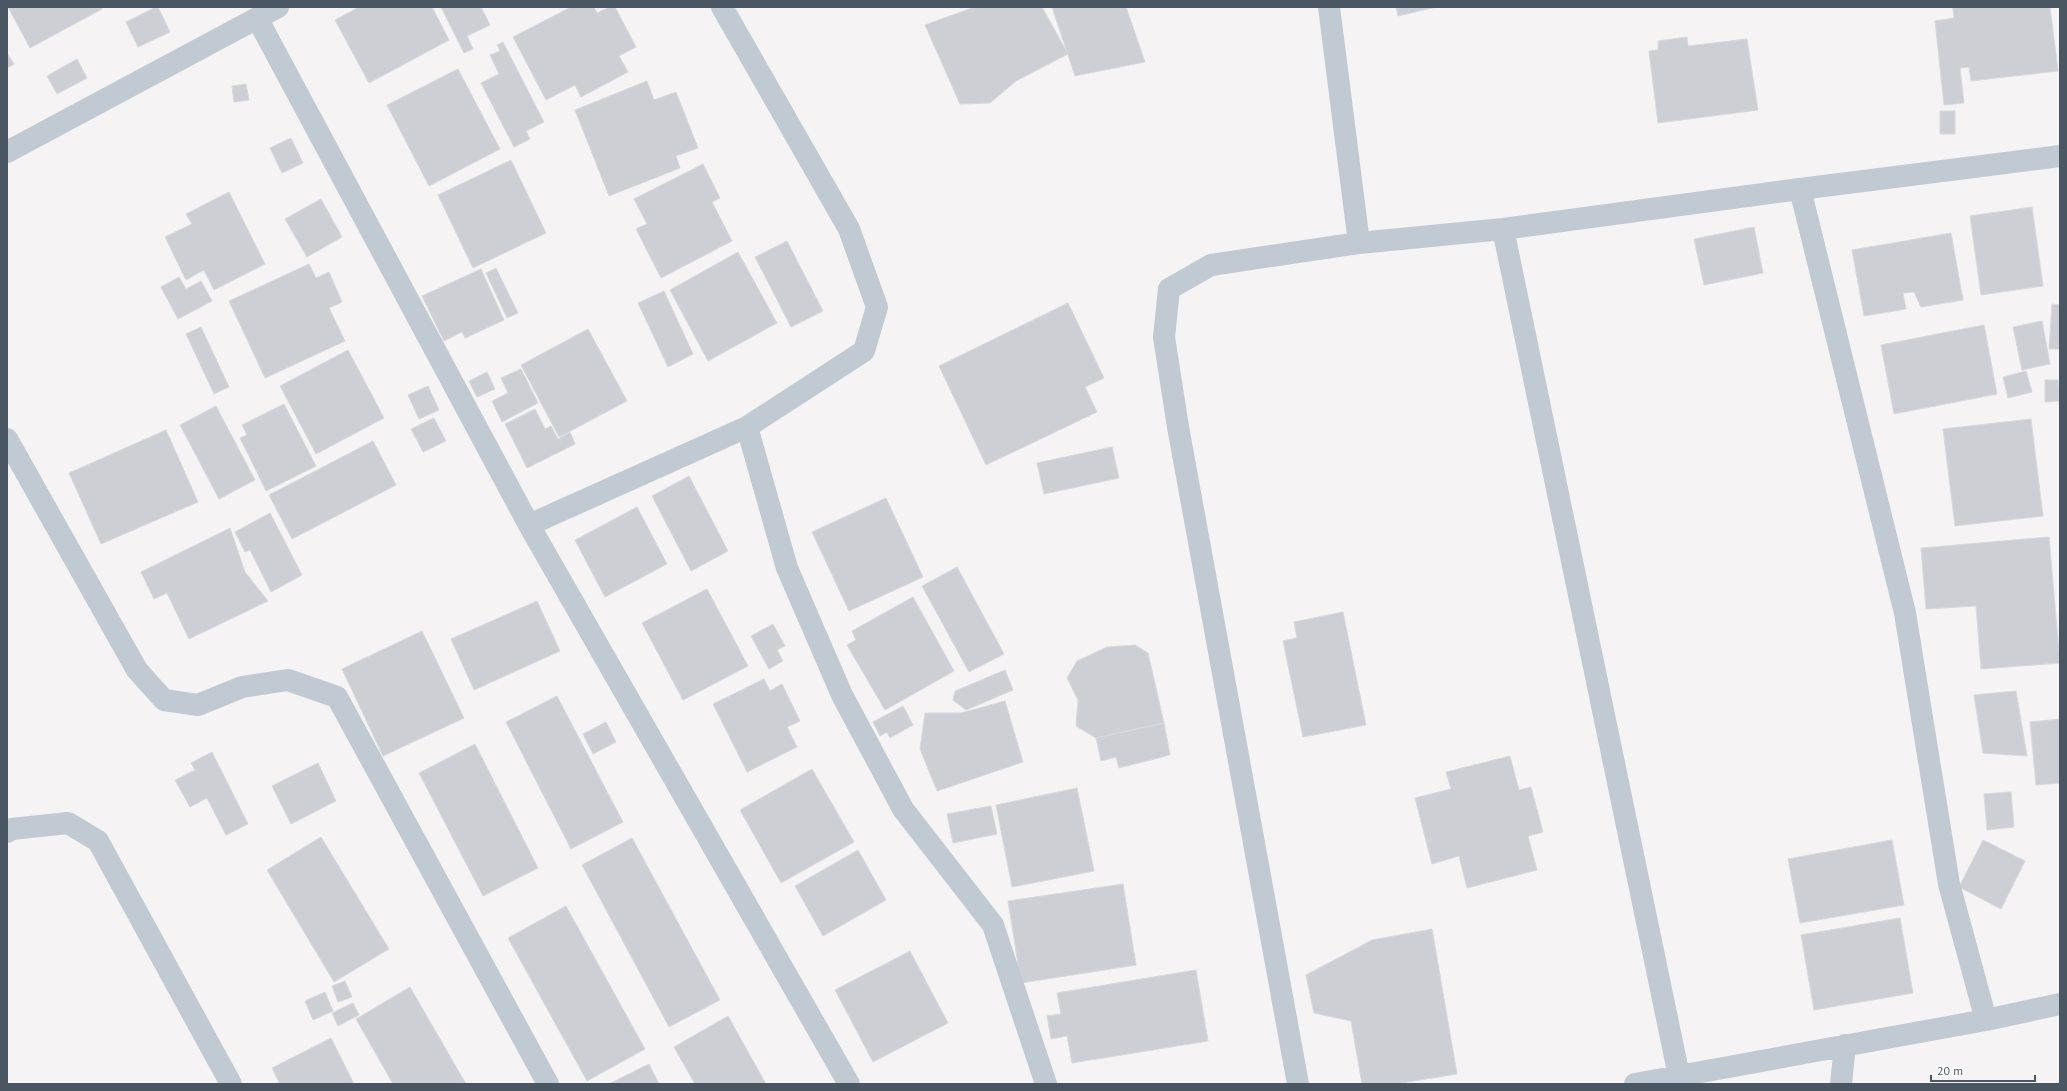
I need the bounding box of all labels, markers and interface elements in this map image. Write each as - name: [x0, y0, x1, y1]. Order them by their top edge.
- scale bar: [1931, 1057, 2035, 1083]
- text: 20 m: [1937, 1063, 1963, 1078]

